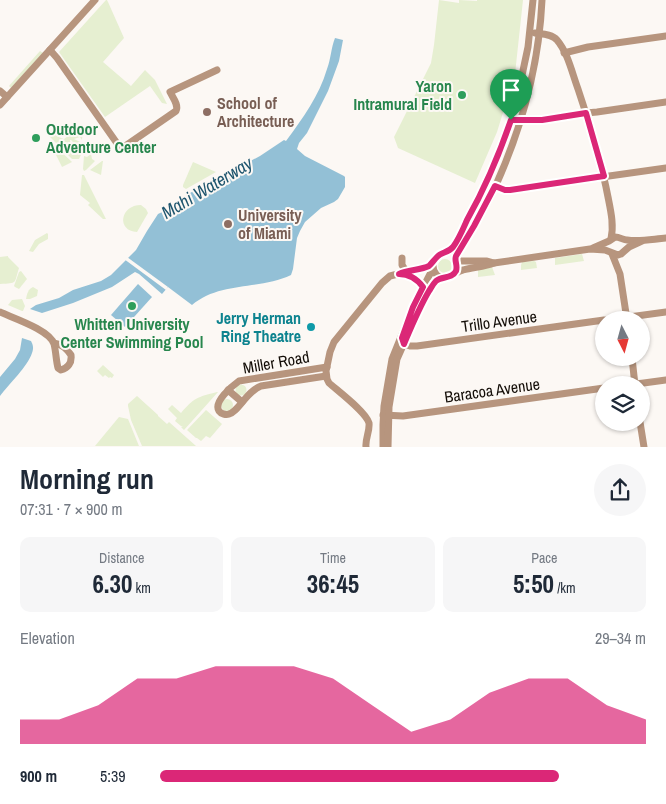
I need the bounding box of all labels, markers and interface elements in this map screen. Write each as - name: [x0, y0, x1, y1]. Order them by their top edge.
- pin: [490, 69, 532, 120]
- place label: Yaron Intramural Field: [354, 75, 452, 115]
- icon: arrive: [497, 76, 525, 104]
- marker: Yaron Intramural Field: [456, 89, 468, 101]
- place label: School of Architecture: [217, 92, 294, 132]
- marker: School of Architecture: [201, 106, 213, 118]
- place label: Outdoor Adventure Center: [46, 118, 157, 158]
- marker: Outdoor Adventure Center: [30, 132, 42, 144]
- water label: Mahi Waterway: [156, 150, 258, 225]
- place label: University of Miami: [238, 204, 302, 244]
- marker: University of Miami: [222, 218, 234, 230]
- marker: Whitten University Center Swimming Pool: [126, 300, 138, 312]
- street label: Trillo Avenue: [460, 305, 538, 337]
- place label: Jerry Herman Ring Theatre: [216, 307, 301, 347]
- north arrow: [595, 311, 650, 366]
- map controls: [595, 311, 650, 431]
- place label: Whitten University Center Swimming Pool: [61, 313, 203, 353]
- marker: Jerry Herman Ring Theatre: [305, 321, 317, 333]
- street label: Miller Road: [241, 345, 311, 379]
- street label: Baracoa Avenue: [443, 372, 541, 408]
- button: layers: [595, 376, 650, 431]
- text: Morning run: [20, 460, 154, 498]
- button: share: [594, 464, 646, 516]
- text: 07:31 · 7 × 900 m: [20, 498, 123, 520]
- text: Distance: [99, 549, 144, 567]
- text: Time: [320, 549, 346, 567]
- text: Pace: [531, 549, 557, 567]
- text: 6.30: [92, 567, 132, 601]
- text: 36:45: [307, 567, 359, 601]
- text: 5:50: [513, 567, 554, 601]
- text: km: [132, 579, 151, 597]
- text: /km: [554, 579, 576, 597]
- text: Elevation: [20, 627, 75, 649]
- text: 29–34 m: [595, 627, 646, 649]
- text: 900 m: [20, 765, 57, 787]
- text: 5:39: [100, 765, 126, 787]

